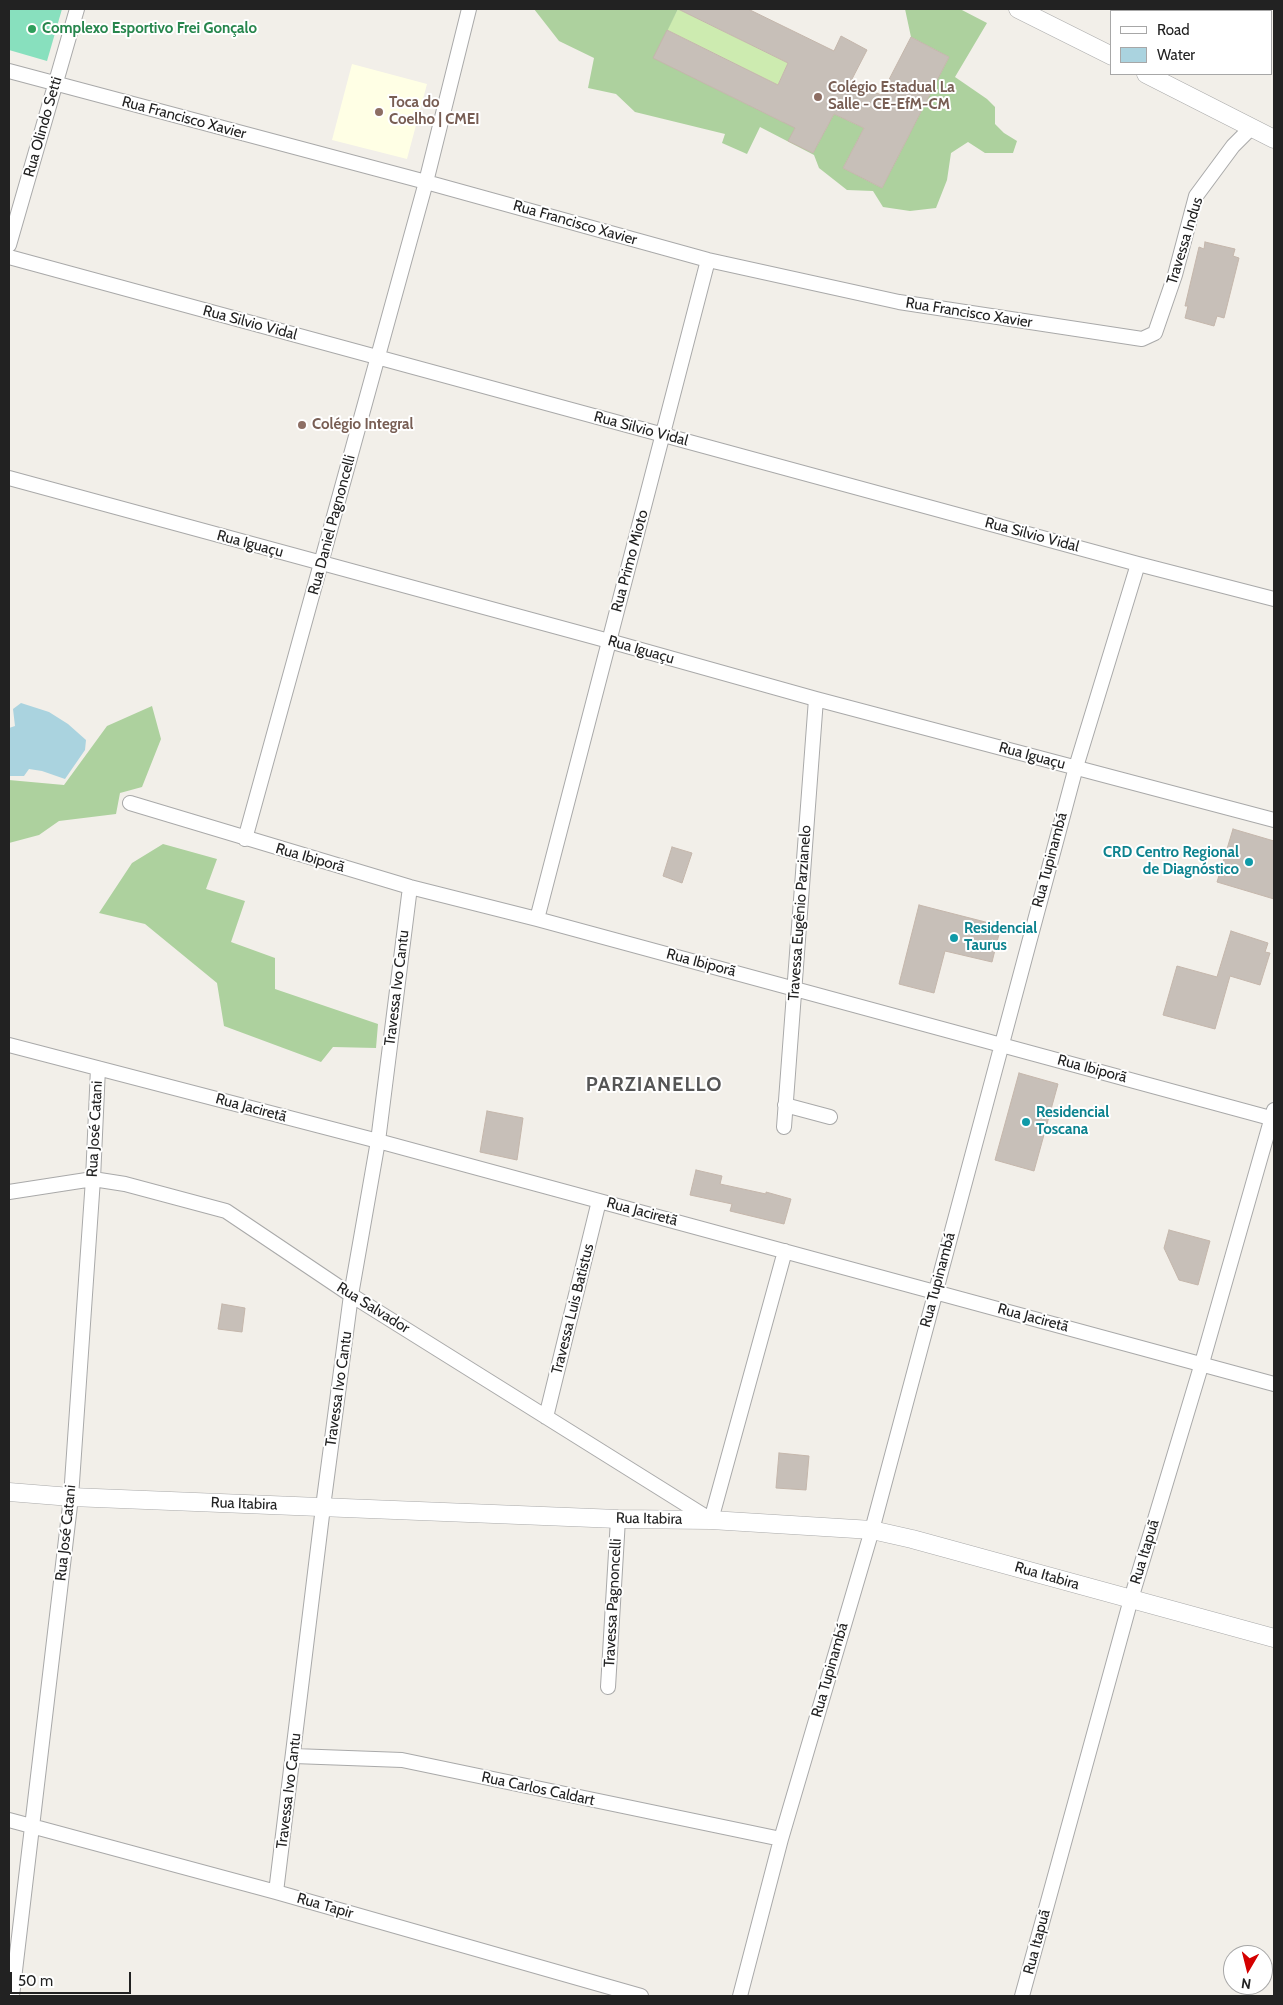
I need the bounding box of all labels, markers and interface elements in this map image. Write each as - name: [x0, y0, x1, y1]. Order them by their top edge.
- legend: [1110, 10, 1273, 75]
- place label: Complexo Esportivo Frei Gonçalo: [42, 20, 257, 38]
- text: Road: [1157, 21, 1190, 39]
- marker: Complexo Esportivo Frei Gonçalo: [26, 23, 38, 35]
- text: Water: [1157, 46, 1195, 64]
- street label: Rua Olindo Setti: [20, 75, 66, 179]
- place label: Colégio Estadual La Salle - CE-EfM-CM: [828, 79, 955, 114]
- marker: Colégio Estadual La Salle - CE-EfM-CM: [812, 91, 824, 103]
- street label: Rua Francisco Xavier: [120, 93, 248, 143]
- place label: Toca do Coelho | CMEI: [389, 94, 479, 129]
- marker: Toca do Coelho | CMEI: [373, 106, 385, 118]
- street label: Travessa Indus: [1163, 195, 1207, 287]
- street label: Rua Francisco Xavier: [511, 197, 639, 249]
- street label: Rua Francisco Xavier: [904, 294, 1034, 332]
- street label: Rua Silvio Vidal: [201, 302, 299, 344]
- street label: Rua Silvio Vidal: [592, 408, 690, 450]
- place label: Colégio Integral: [312, 416, 413, 434]
- marker: Colégio Integral: [296, 419, 308, 431]
- street label: Rua Daniel Pagnoncelli: [305, 453, 359, 597]
- street label: Rua Primo Mioto: [608, 508, 652, 614]
- street label: Rua Silvio Vidal: [983, 514, 1081, 556]
- street label: Rua Iguaçu: [215, 526, 285, 562]
- street label: Rua Iguaçu: [606, 632, 676, 668]
- street label: Rua Iguaçu: [997, 738, 1067, 774]
- street label: Rua Tupinambá: [1029, 811, 1071, 909]
- street label: Travessa Eugênio Parzianelo: [785, 825, 815, 1001]
- street label: Rua Ibiporã: [273, 840, 347, 876]
- place label: CRD Centro Regional de Diagnóstico: [1103, 844, 1239, 879]
- marker: CRD Centro Regional de Diagnóstico: [1243, 856, 1255, 868]
- place label: Residencial Taurus: [964, 920, 1037, 955]
- street label: Travessa Ivo Cantu: [381, 929, 413, 1047]
- marker: Residencial Taurus: [948, 932, 960, 944]
- street label: Rua Ibiporã: [664, 945, 738, 981]
- street label: Rua Ibiporã: [1055, 1051, 1129, 1087]
- district label: PARZIANELLO: [584, 1073, 724, 1097]
- street label: Rua José Catani: [83, 1080, 107, 1178]
- street label: Rua Jaciretã: [214, 1090, 288, 1126]
- place label: Residencial Toscana: [1036, 1104, 1109, 1139]
- marker: Residencial Toscana: [1020, 1116, 1032, 1128]
- street label: Rua Jaciretã: [605, 1194, 679, 1230]
- street label: Rua Tupinambá: [917, 1231, 959, 1329]
- street label: Travessa Luis Batistus: [548, 1242, 598, 1376]
- street label: Rua Salvador: [333, 1279, 413, 1337]
- street label: Rua Jaciretã: [996, 1300, 1070, 1336]
- street label: Travessa Ivo Cantu: [322, 1330, 356, 1448]
- street label: Rua José Catani: [52, 1484, 80, 1582]
- street label: Rua Itabira: [210, 1494, 278, 1514]
- street label: Rua Itabira: [616, 1509, 682, 1529]
- street label: Rua Itapuã: [1127, 1517, 1163, 1587]
- street label: Travessa Pagnoncelli: [601, 1538, 625, 1668]
- street label: Rua Itabira: [1013, 1558, 1081, 1594]
- street label: Rua Tupinambá: [808, 1621, 852, 1719]
- street label: Travessa Ivo Cantu: [273, 1732, 305, 1850]
- street label: Rua Carlos Caldart: [480, 1768, 596, 1810]
- street label: Rua Tapir: [295, 1889, 355, 1923]
- street label: Rua Itapuã: [1020, 1907, 1054, 1977]
- north arrow: [1223, 1945, 1273, 1995]
- scale bar: [12, 1962, 134, 1994]
- text: 50 m: [18, 1972, 53, 1990]
- text: N: [1240, 1974, 1252, 1993]

